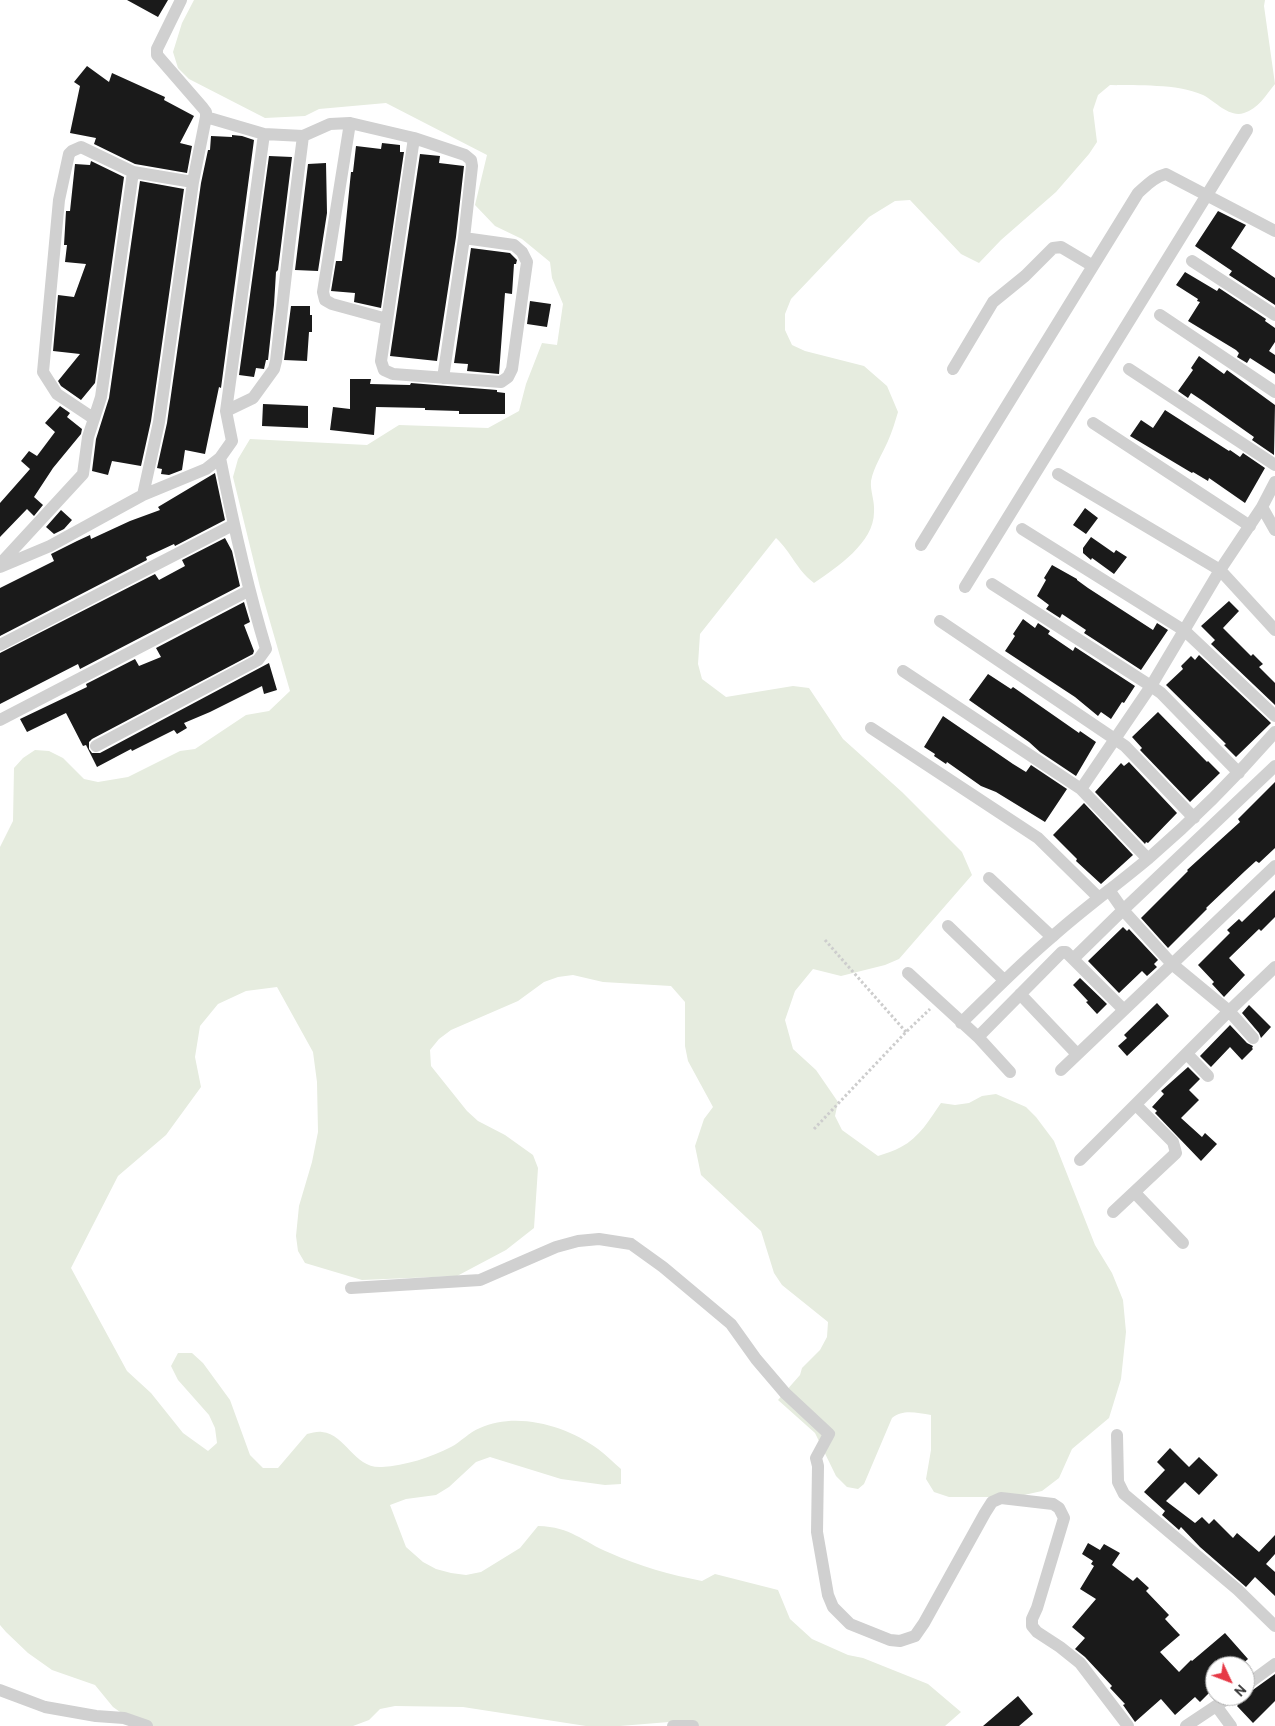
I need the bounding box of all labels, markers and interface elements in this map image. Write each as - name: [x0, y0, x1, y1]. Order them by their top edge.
- north arrow: [1205, 1656, 1255, 1706]
- text: N: [1230, 1681, 1250, 1700]

